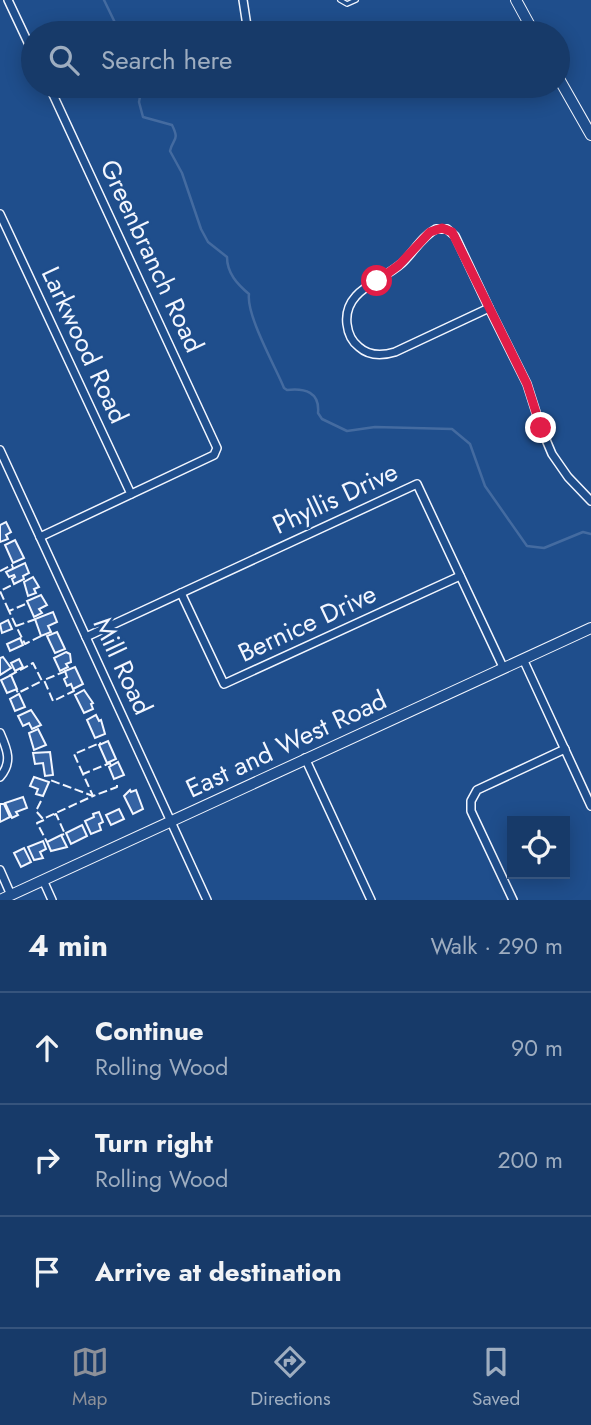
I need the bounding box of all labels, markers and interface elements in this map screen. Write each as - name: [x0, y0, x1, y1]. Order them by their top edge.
- search box: [21, 21, 570, 98]
- icon: search: [45, 41, 83, 79]
- text: Search here: [101, 41, 233, 79]
- street label: Greenbranch Road: [91, 153, 213, 359]
- street label: Larkwood Road: [32, 260, 138, 430]
- route start: [361, 265, 392, 296]
- route end: [525, 412, 556, 443]
- street label: Phyllis Drive: [266, 452, 404, 544]
- street label: Bernice Drive: [232, 574, 382, 672]
- street label: Mill Road: [84, 611, 162, 721]
- street label: East and West Road: [179, 681, 393, 807]
- map controls: [507, 816, 570, 879]
- button: locate: [507, 816, 570, 879]
- text: 4 min: [28, 924, 108, 967]
- text: Walk · 290 m: [430, 929, 563, 963]
- text: Continue: [95, 1012, 204, 1050]
- icon: ahead: [28, 1029, 66, 1067]
- text: 90 m: [511, 1031, 563, 1065]
- text: Rolling Wood: [95, 1050, 228, 1084]
- text: Turn right: [95, 1124, 213, 1162]
- icon: right: [28, 1141, 66, 1179]
- text: 200 m: [497, 1143, 563, 1177]
- text: Rolling Wood: [95, 1162, 228, 1196]
- icon: arrive: [28, 1253, 66, 1291]
- text: Arrive at destination: [95, 1253, 342, 1291]
- tab: Map: [71, 1343, 109, 1412]
- tab: Directions: [250, 1343, 331, 1412]
- tab: Saved: [472, 1343, 520, 1412]

